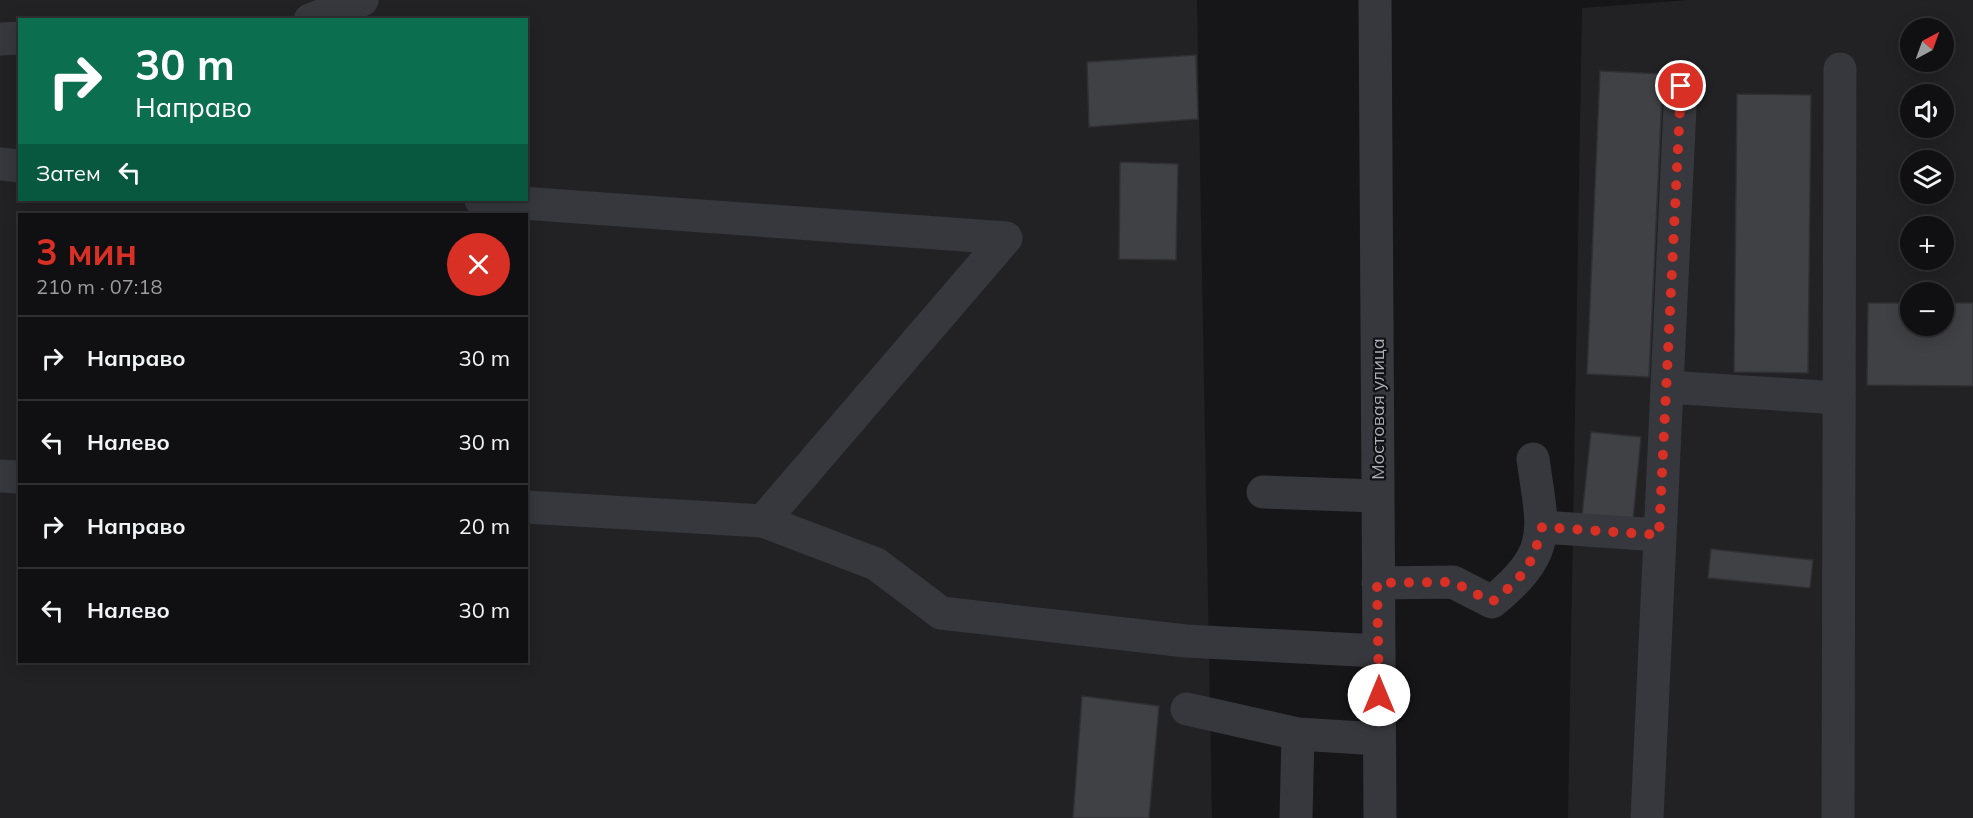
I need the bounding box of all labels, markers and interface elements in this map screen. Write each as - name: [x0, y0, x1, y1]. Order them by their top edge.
- north arrow: [1900, 18, 1954, 72]
- map controls: [1900, 18, 1954, 336]
- text: 30 m: [135, 38, 235, 91]
- icon: right: [36, 42, 114, 120]
- pin: [1655, 60, 1706, 111]
- icon: arrive: [1664, 69, 1697, 102]
- button: sound: [1900, 84, 1954, 138]
- text: Направо: [135, 90, 252, 124]
- button: layers: [1900, 150, 1954, 204]
- icon: left: [113, 156, 146, 189]
- text: Затем: [36, 159, 101, 187]
- button: +: [1900, 216, 1954, 270]
- text: 3 мин: [36, 229, 137, 274]
- button: close: [447, 233, 510, 296]
- text: 210 m · 07:18: [36, 274, 162, 299]
- button: −: [1900, 282, 1954, 336]
- street label: Мостовая улица: [1366, 338, 1389, 480]
- icon: right: [36, 342, 69, 375]
- text: Направо: [87, 344, 185, 372]
- text: 30 m: [459, 344, 510, 372]
- icon: left: [36, 426, 69, 459]
- text: Налево: [87, 428, 170, 456]
- text: 30 m: [459, 428, 510, 456]
- icon: right: [36, 510, 69, 543]
- text: Направо: [87, 512, 185, 540]
- text: 20 m: [459, 512, 510, 540]
- icon: left: [36, 594, 69, 627]
- text: Налево: [87, 596, 170, 624]
- text: 30 m: [459, 596, 510, 624]
- position arrow: [1347, 663, 1411, 727]

